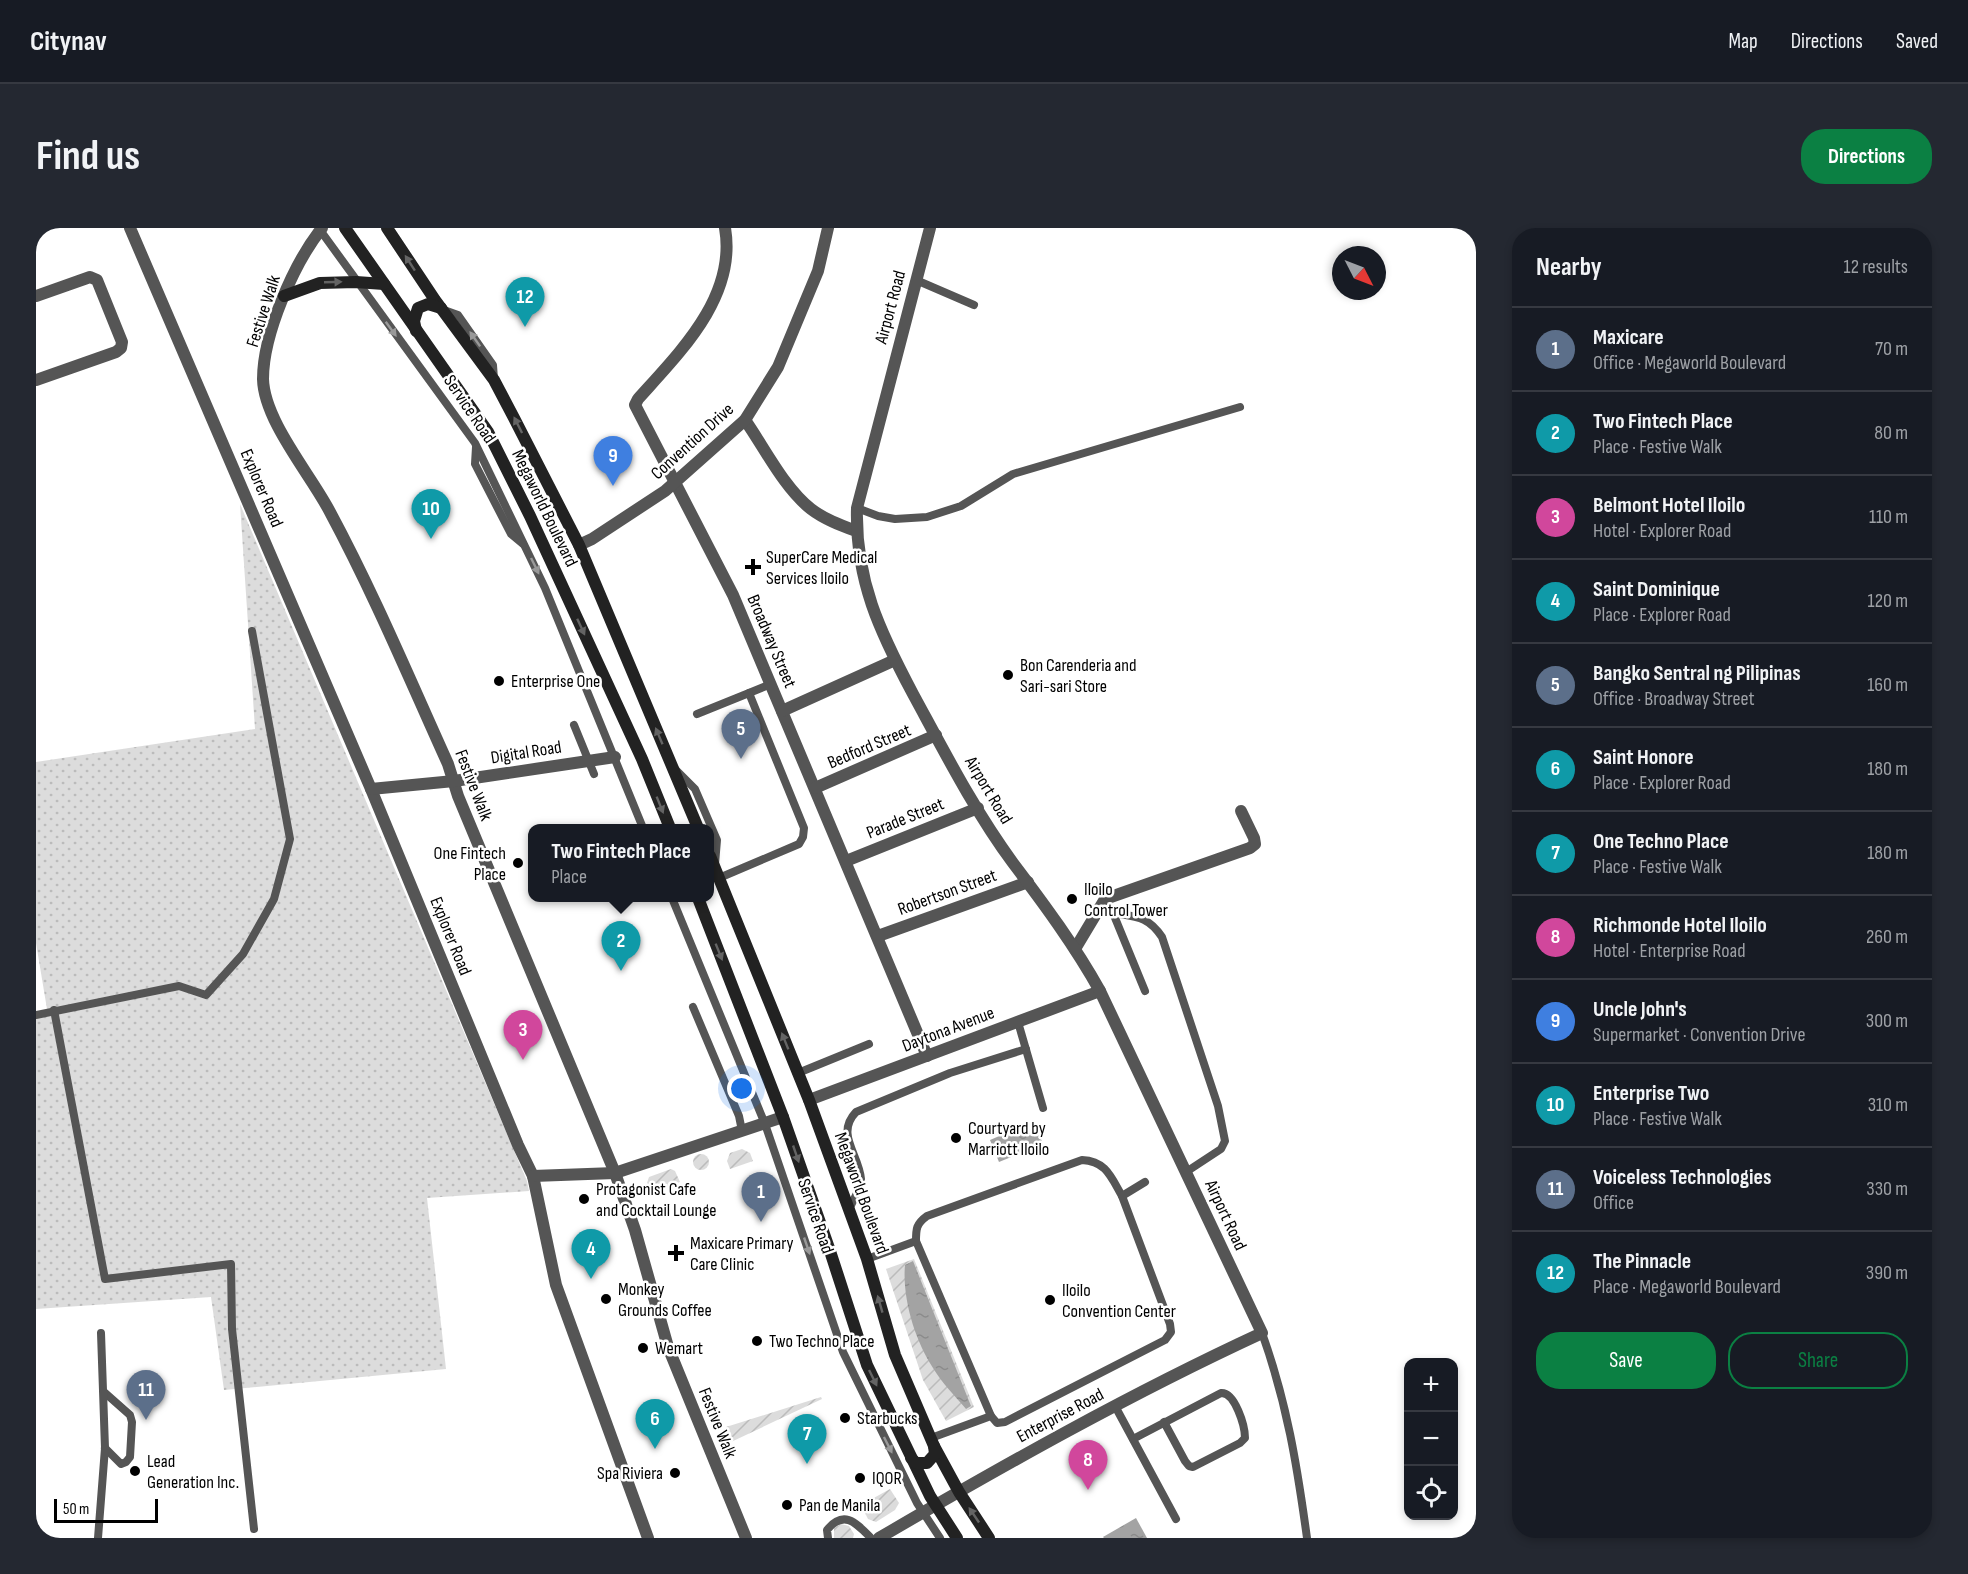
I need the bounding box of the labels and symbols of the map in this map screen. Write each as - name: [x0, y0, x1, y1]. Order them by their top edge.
- north arrow: [1332, 246, 1386, 300]
- one-way arrow: [404, 255, 416, 271]
- street label: Airport Road: [870, 268, 910, 347]
- street label: Festive Walk: [242, 272, 285, 350]
- one-way arrow: [324, 278, 343, 287]
- pin: 12: [506, 278, 544, 327]
- one-way arrow: [385, 320, 397, 336]
- one-way arrow: [469, 332, 481, 348]
- street label: Service Road: [439, 371, 500, 447]
- street label: Convention Drive: [647, 399, 738, 484]
- one-way arrow: [513, 416, 523, 433]
- pin: 9: [594, 436, 632, 486]
- street label: Explorer Road: [236, 446, 287, 530]
- street label: Megaworld Boulevard: [507, 446, 582, 570]
- pin: 10: [412, 490, 450, 539]
- place label: SuperCare Medical Services Iloilo: [766, 547, 877, 589]
- one-way arrow: [530, 558, 539, 575]
- marker: SuperCare Medical Services Iloilo: [744, 558, 762, 576]
- street label: Broadway Street: [742, 591, 801, 691]
- one-way arrow: [577, 618, 586, 635]
- place label: Bon Carenderia and Sari-sari Store: [1020, 655, 1136, 697]
- marker: Bon Carenderia and Sari-sari Store: [1001, 668, 1015, 682]
- place label: Enterprise One: [511, 671, 600, 692]
- marker: Enterprise One: [492, 674, 506, 688]
- pin: 5: [722, 710, 760, 759]
- street label: Bedford Street: [824, 719, 914, 773]
- one-way arrow: [654, 727, 663, 745]
- street label: Digital Road: [489, 737, 563, 768]
- street label: Festive Walk: [450, 747, 497, 824]
- street label: Airport Road: [960, 752, 1017, 828]
- street label: Parade Street: [863, 793, 947, 843]
- one-way arrow: [656, 796, 666, 814]
- place label: One Fintech Place: [434, 843, 506, 885]
- marker: One Fintech Place: [511, 856, 525, 870]
- street label: Robertson Street: [895, 865, 1000, 920]
- place label: Iloilo Control Tower: [1084, 879, 1168, 921]
- marker: Iloilo Control Tower: [1065, 892, 1079, 906]
- street label: Explorer Road: [425, 894, 476, 978]
- pin: 2: [602, 922, 640, 971]
- one-way arrow: [715, 943, 724, 961]
- street label: Daytona Avenue: [899, 1002, 997, 1057]
- pin: 3: [504, 1010, 542, 1060]
- one-way arrow: [780, 1032, 790, 1050]
- your location: [727, 1074, 756, 1103]
- place label: Courtyard by Marriott Iloilo: [968, 1118, 1049, 1160]
- street label: Megaworld Boulevard: [830, 1130, 893, 1257]
- marker: Courtyard by Marriott Iloilo: [949, 1131, 963, 1145]
- one-way arrow: [792, 1145, 802, 1163]
- pin: 1: [742, 1172, 780, 1222]
- street label: Service Road: [793, 1176, 838, 1256]
- street label: Airport Road: [1200, 1176, 1251, 1254]
- place label: Protagonist Cafe and Cocktail Lounge: [596, 1179, 717, 1221]
- marker: Protagonist Cafe and Cocktail Lounge: [577, 1192, 591, 1206]
- pin: 4: [572, 1230, 610, 1279]
- place label: Maxicare Primary Care Clinic: [690, 1233, 793, 1275]
- one-way arrow: [802, 1237, 812, 1255]
- marker: Maxicare Primary Care Clinic: [667, 1244, 685, 1262]
- place label: Monkey Grounds Coffee: [618, 1279, 712, 1321]
- place label: Iloilo Convention Center: [1062, 1280, 1176, 1322]
- marker: Monkey Grounds Coffee: [599, 1292, 613, 1306]
- marker: Iloilo Convention Center: [1043, 1293, 1057, 1307]
- one-way arrow: [875, 1294, 884, 1312]
- place label: Two Techno Place: [769, 1331, 874, 1352]
- marker: Two Techno Place: [750, 1334, 764, 1348]
- place label: Wemart: [655, 1338, 704, 1359]
- marker: Wemart: [636, 1341, 650, 1355]
- one-way arrow: [868, 1369, 877, 1386]
- pin: 11: [126, 1370, 166, 1420]
- street label: Enterprise Road: [1013, 1384, 1107, 1447]
- street label: Festive Walk: [694, 1385, 741, 1462]
- pin: 6: [636, 1400, 674, 1449]
- place label: Starbucks: [857, 1408, 917, 1429]
- marker: Starbucks: [838, 1411, 852, 1425]
- pin: 7: [788, 1414, 826, 1464]
- one-way arrow: [883, 1437, 893, 1454]
- pin: 8: [1068, 1440, 1108, 1490]
- place label: Lead Generation Inc.: [147, 1451, 239, 1493]
- place label: Spa Riviera: [597, 1463, 663, 1484]
- marker: Lead Generation Inc.: [128, 1464, 142, 1478]
- marker: Spa Riviera: [668, 1466, 682, 1480]
- place label: IQOR: [872, 1468, 902, 1489]
- marker: IQOR: [853, 1471, 867, 1485]
- place label: Pan de Manila: [799, 1495, 880, 1516]
- scale bar: [54, 1496, 158, 1524]
- marker: Pan de Manila: [780, 1498, 794, 1512]
- one-way arrow: [968, 1508, 980, 1524]

